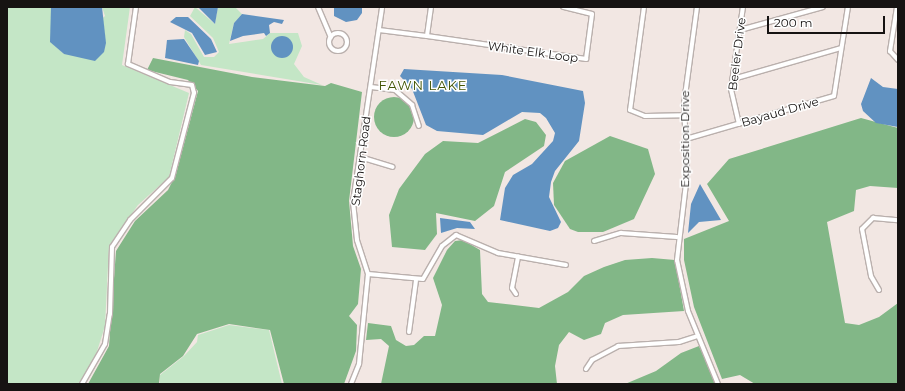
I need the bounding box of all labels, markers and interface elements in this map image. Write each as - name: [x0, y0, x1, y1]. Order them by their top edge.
- scale bar: [769, 8, 887, 34]
- text: 200 m: [774, 15, 813, 30]
- street label: Beeler Drive: [725, 17, 749, 91]
- street label: White Elk Loop: [487, 39, 579, 65]
- district label: FAWN LAKE: [379, 77, 467, 93]
- street label: Exposition Drive: [678, 90, 692, 188]
- street label: Bayaud Drive: [740, 94, 820, 130]
- street label: Staghorn Road: [348, 115, 374, 207]

